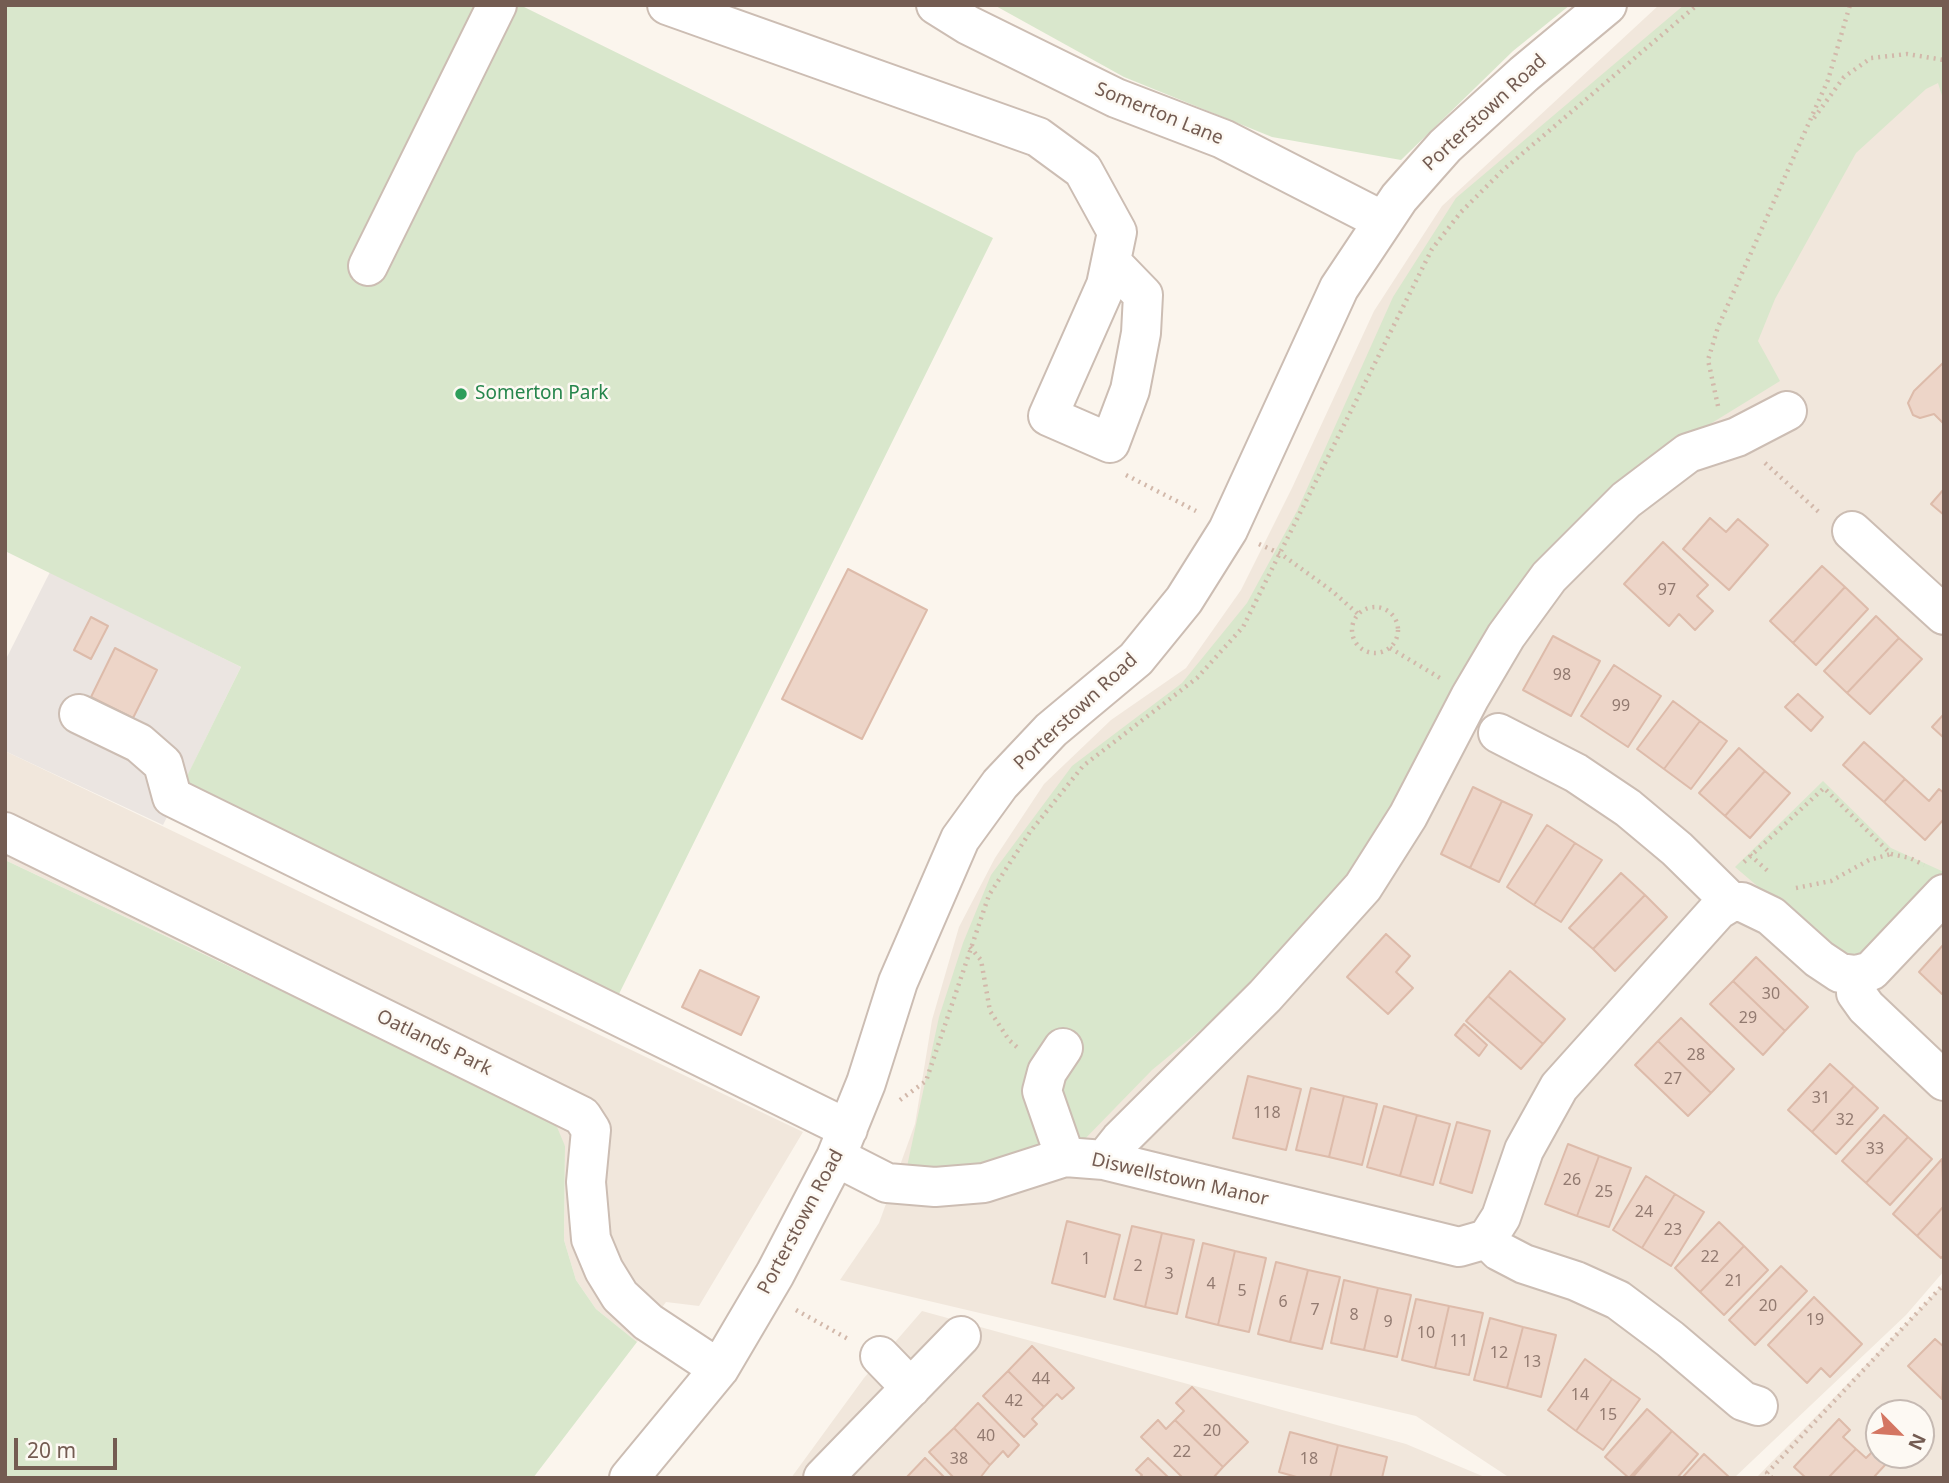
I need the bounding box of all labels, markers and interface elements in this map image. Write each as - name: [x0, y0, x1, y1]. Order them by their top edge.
- street label: Porterstown Road: [1418, 50, 1552, 176]
- street label: Somerton Lane: [1092, 78, 1226, 150]
- place label: Somerton Park: [475, 383, 608, 405]
- marker: Somerton Park: [453, 386, 469, 402]
- house number: 97: [1658, 580, 1676, 600]
- street label: Porterstown Road: [1009, 649, 1143, 775]
- house number: 98: [1553, 665, 1571, 685]
- house number: 99: [1612, 696, 1630, 716]
- house number: 30: [1762, 984, 1780, 1004]
- street label: Oatlands Park: [373, 1005, 495, 1081]
- house number: 29: [1739, 1008, 1757, 1028]
- house number: 28: [1687, 1045, 1705, 1065]
- house number: 27: [1664, 1069, 1682, 1089]
- house number: 31: [1812, 1088, 1830, 1108]
- house number: 118: [1253, 1103, 1281, 1123]
- house number: 32: [1836, 1110, 1854, 1130]
- house number: 33: [1866, 1139, 1884, 1159]
- street label: Porterstown Road: [753, 1146, 849, 1298]
- street label: Diswellstown Manor: [1089, 1149, 1271, 1211]
- house number: 26: [1563, 1170, 1581, 1190]
- house number: 25: [1595, 1182, 1613, 1202]
- house number: 24: [1635, 1202, 1653, 1222]
- house number: 23: [1664, 1220, 1682, 1240]
- house number: 22: [1701, 1247, 1719, 1267]
- house number: 1: [1081, 1249, 1091, 1269]
- house number: 2: [1133, 1256, 1143, 1276]
- house number: 3: [1164, 1264, 1174, 1284]
- house number: 21: [1725, 1271, 1743, 1291]
- house number: 4: [1206, 1274, 1216, 1294]
- house number: 5: [1237, 1281, 1247, 1301]
- house number: 6: [1278, 1292, 1288, 1312]
- house number: 20: [1759, 1296, 1777, 1316]
- house number: 7: [1310, 1300, 1320, 1320]
- house number: 8: [1349, 1305, 1359, 1325]
- house number: 19: [1806, 1310, 1824, 1330]
- house number: 9: [1383, 1312, 1393, 1332]
- house number: 10: [1417, 1323, 1435, 1343]
- house number: 11: [1450, 1331, 1468, 1351]
- house number: 12: [1490, 1343, 1508, 1363]
- house number: 13: [1523, 1352, 1541, 1372]
- house number: 44: [1032, 1369, 1050, 1389]
- house number: 14: [1571, 1385, 1589, 1405]
- house number: 42: [1005, 1391, 1023, 1411]
- north arrow: [1865, 1399, 1935, 1469]
- house number: 15: [1599, 1405, 1617, 1425]
- house number: 20: [1203, 1421, 1221, 1441]
- scale bar: [18, 1424, 121, 1468]
- house number: 40: [977, 1426, 995, 1446]
- text: N: [1902, 1430, 1932, 1455]
- text: 20 m: [27, 1436, 76, 1464]
- house number: 22: [1173, 1442, 1191, 1462]
- house number: 38: [950, 1449, 968, 1469]
- house number: 18: [1300, 1449, 1318, 1469]

